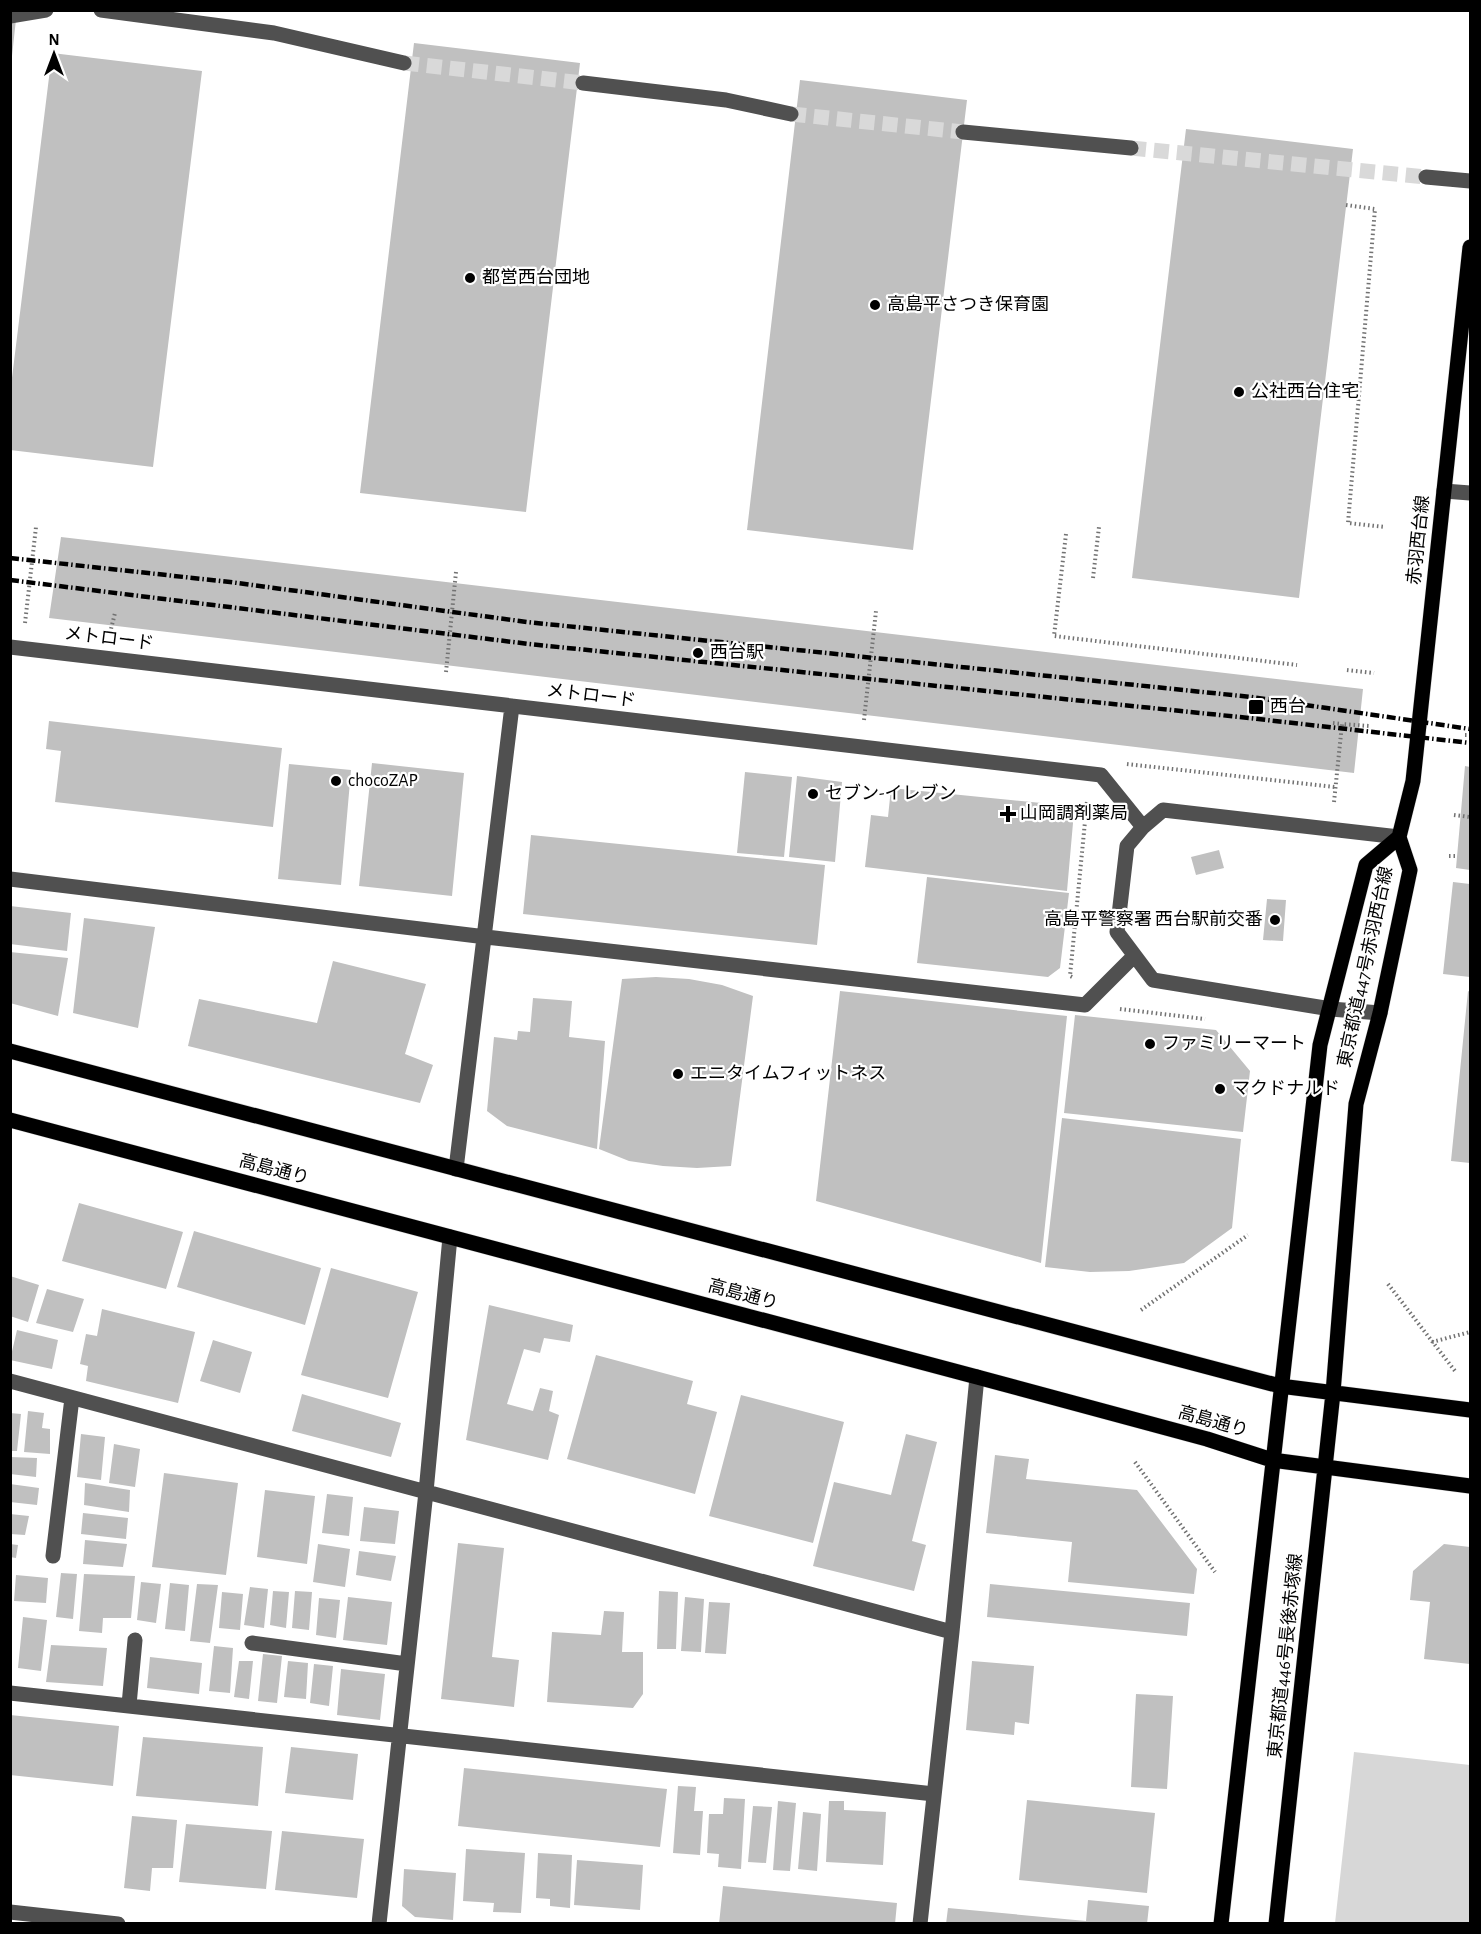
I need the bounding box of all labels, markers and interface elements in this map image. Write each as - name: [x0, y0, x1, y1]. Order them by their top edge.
- north arrow: [24, 24, 84, 84]
- text: N: [48, 32, 60, 48]
- place label: 都営西台団地: [482, 267, 590, 287]
- marker: 都営西台団地: [463, 271, 477, 285]
- place label: 高島平さつき保育園: [887, 294, 1049, 314]
- marker: 高島平さつき保育園: [868, 298, 882, 312]
- place label: 公社西台住宅: [1251, 381, 1359, 401]
- marker: 公社西台住宅: [1232, 385, 1246, 399]
- street label: 赤羽西台線: [1403, 494, 1433, 586]
- street label: メトロード: [63, 625, 155, 653]
- place label: 西台駅: [710, 642, 764, 662]
- marker: 西台駅: [691, 646, 705, 660]
- street label: メトロード: [545, 682, 637, 710]
- place label: 西台: [1270, 696, 1306, 716]
- marker: 西台: [1247, 698, 1265, 716]
- place label: chocoZAP: [348, 772, 418, 790]
- marker: chocoZAP: [329, 774, 343, 788]
- place label: セブン-イレブン: [825, 783, 957, 803]
- marker: セブン-イレブン: [806, 787, 820, 801]
- place label: 山岡調剤薬局: [1020, 804, 1128, 823]
- marker: 山岡調剤薬局: [1001, 807, 1015, 821]
- street label: 東京都道447号赤羽西台線: [1334, 865, 1396, 1069]
- place label: 高島平警察署 西台駅前交番: [1044, 909, 1263, 929]
- marker: 高島平警察署 西台駅前交番: [1268, 913, 1282, 927]
- place label: ファミリーマート: [1162, 1035, 1306, 1053]
- marker: ファミリーマート: [1143, 1037, 1157, 1051]
- place label: エニタイムフィットネス: [690, 1064, 886, 1083]
- marker: エニタイムフィットネス: [671, 1067, 685, 1081]
- place label: マクドナルド: [1232, 1079, 1340, 1098]
- marker: マクドナルド: [1213, 1082, 1227, 1096]
- street label: 高島通り: [237, 1150, 312, 1188]
- street label: 高島通り: [706, 1275, 781, 1313]
- street label: 高島通り: [1176, 1402, 1251, 1441]
- street label: 東京都道446号長後赤塚線: [1264, 1553, 1306, 1759]

